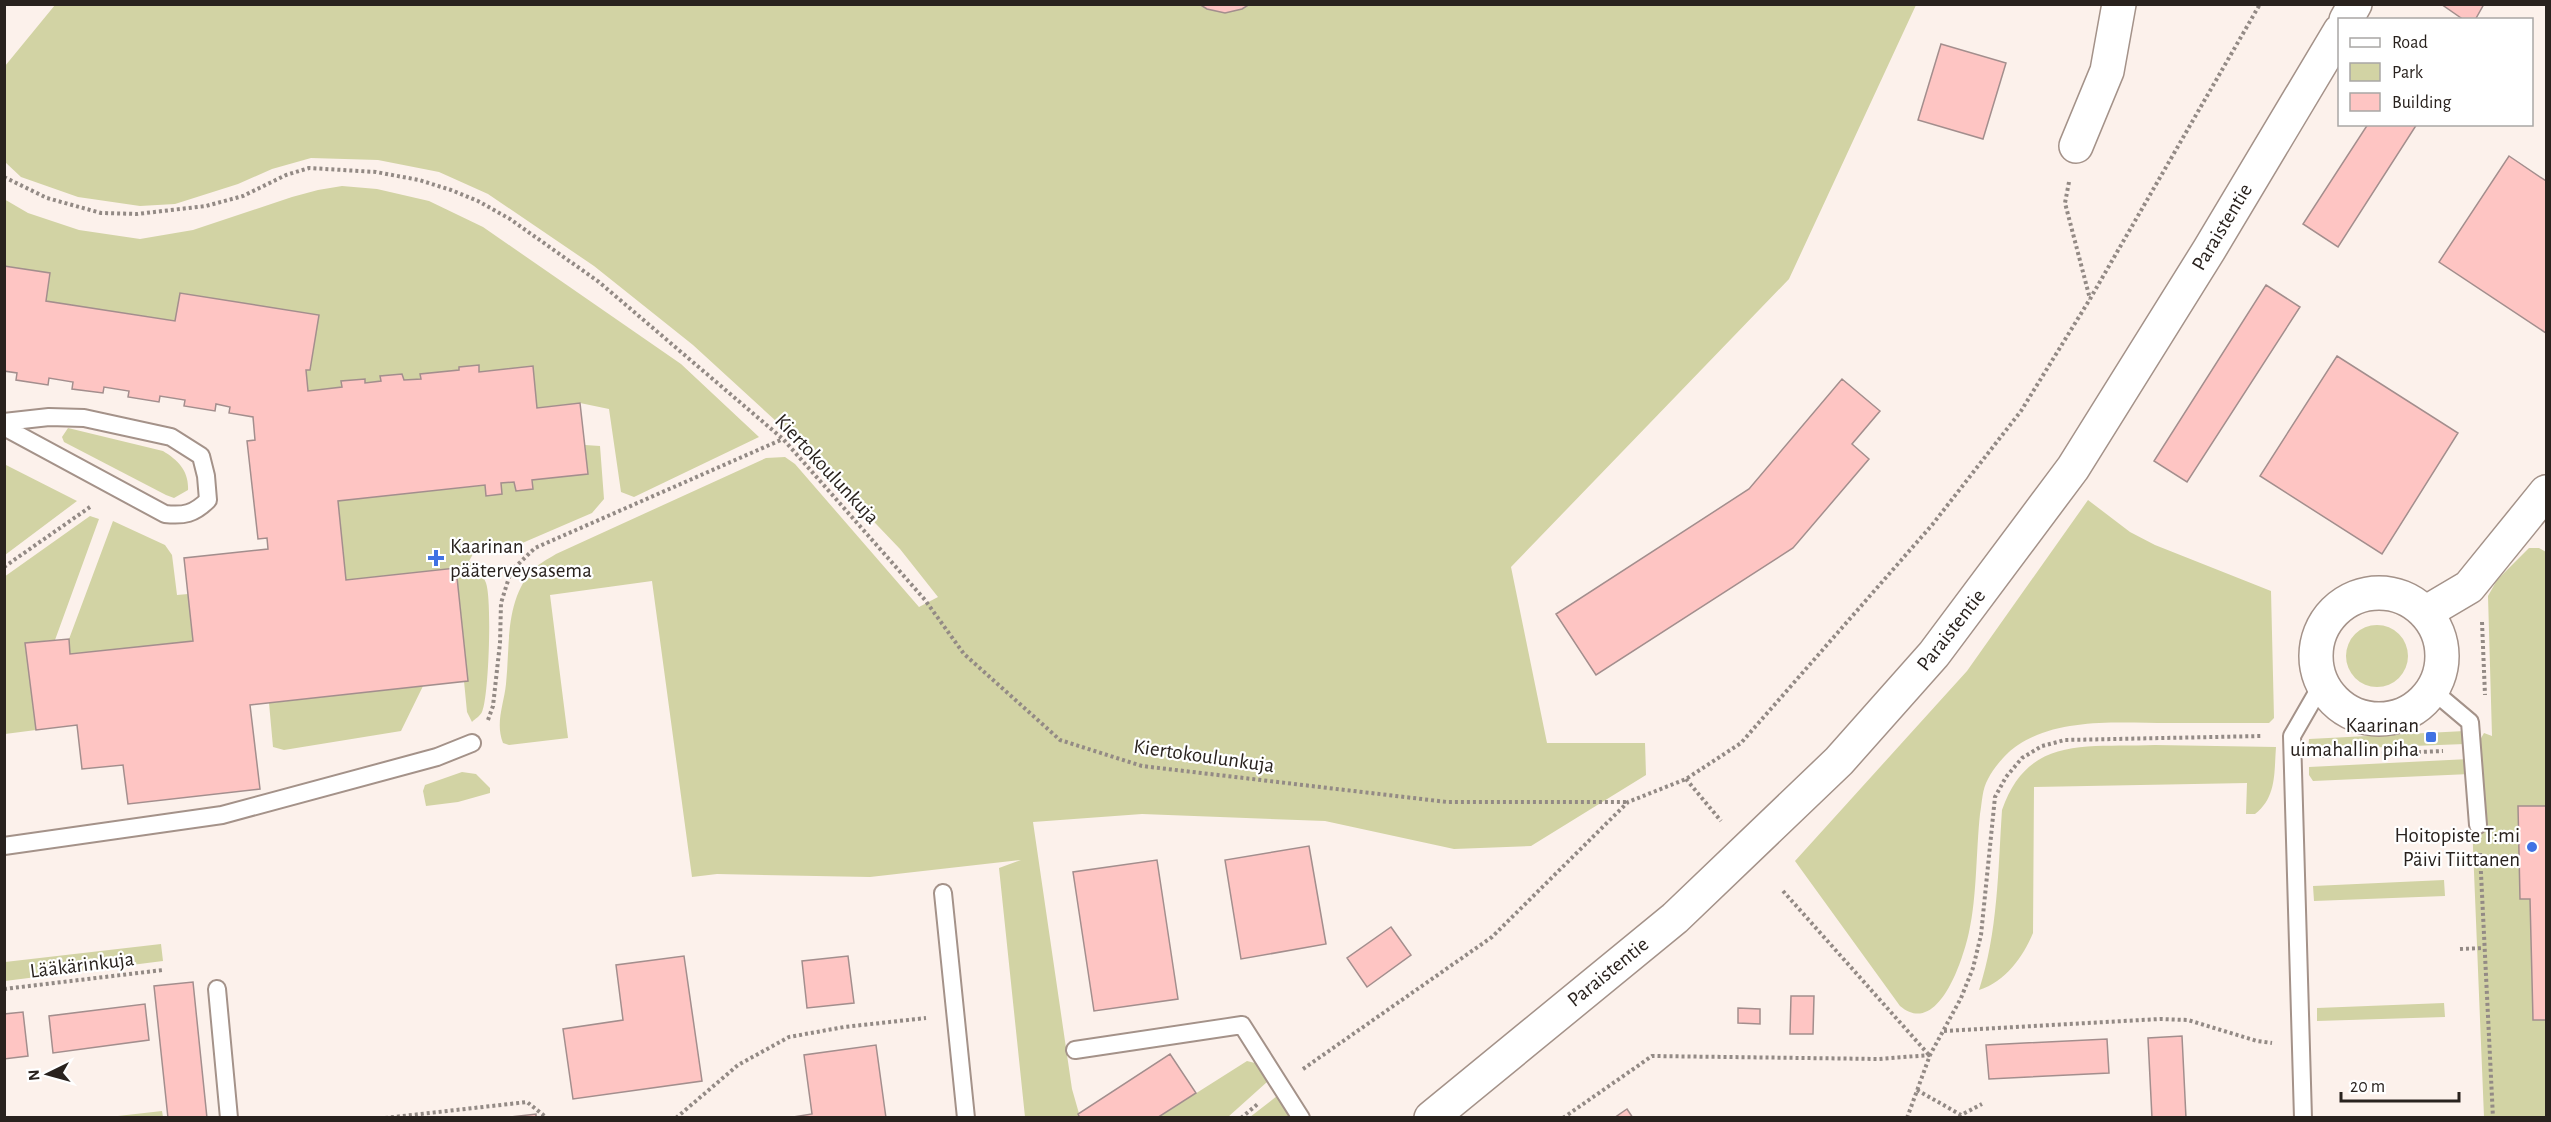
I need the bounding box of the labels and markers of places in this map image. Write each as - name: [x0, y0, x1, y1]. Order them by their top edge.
- place label: Kaarinan pääterveysasema: [450, 536, 592, 581]
- marker: Kaarinan pääterveysasema: [427, 549, 445, 567]
- place label: Kaarinan uimahallin piha: [2290, 715, 2419, 760]
- marker: Kaarinan uimahallin piha: [2424, 730, 2438, 744]
- place label: Hoitopiste T:mi Päivi Tiittanen: [2395, 825, 2520, 870]
- marker: Hoitopiste T:mi Päivi Tiittanen: [2525, 840, 2539, 854]

